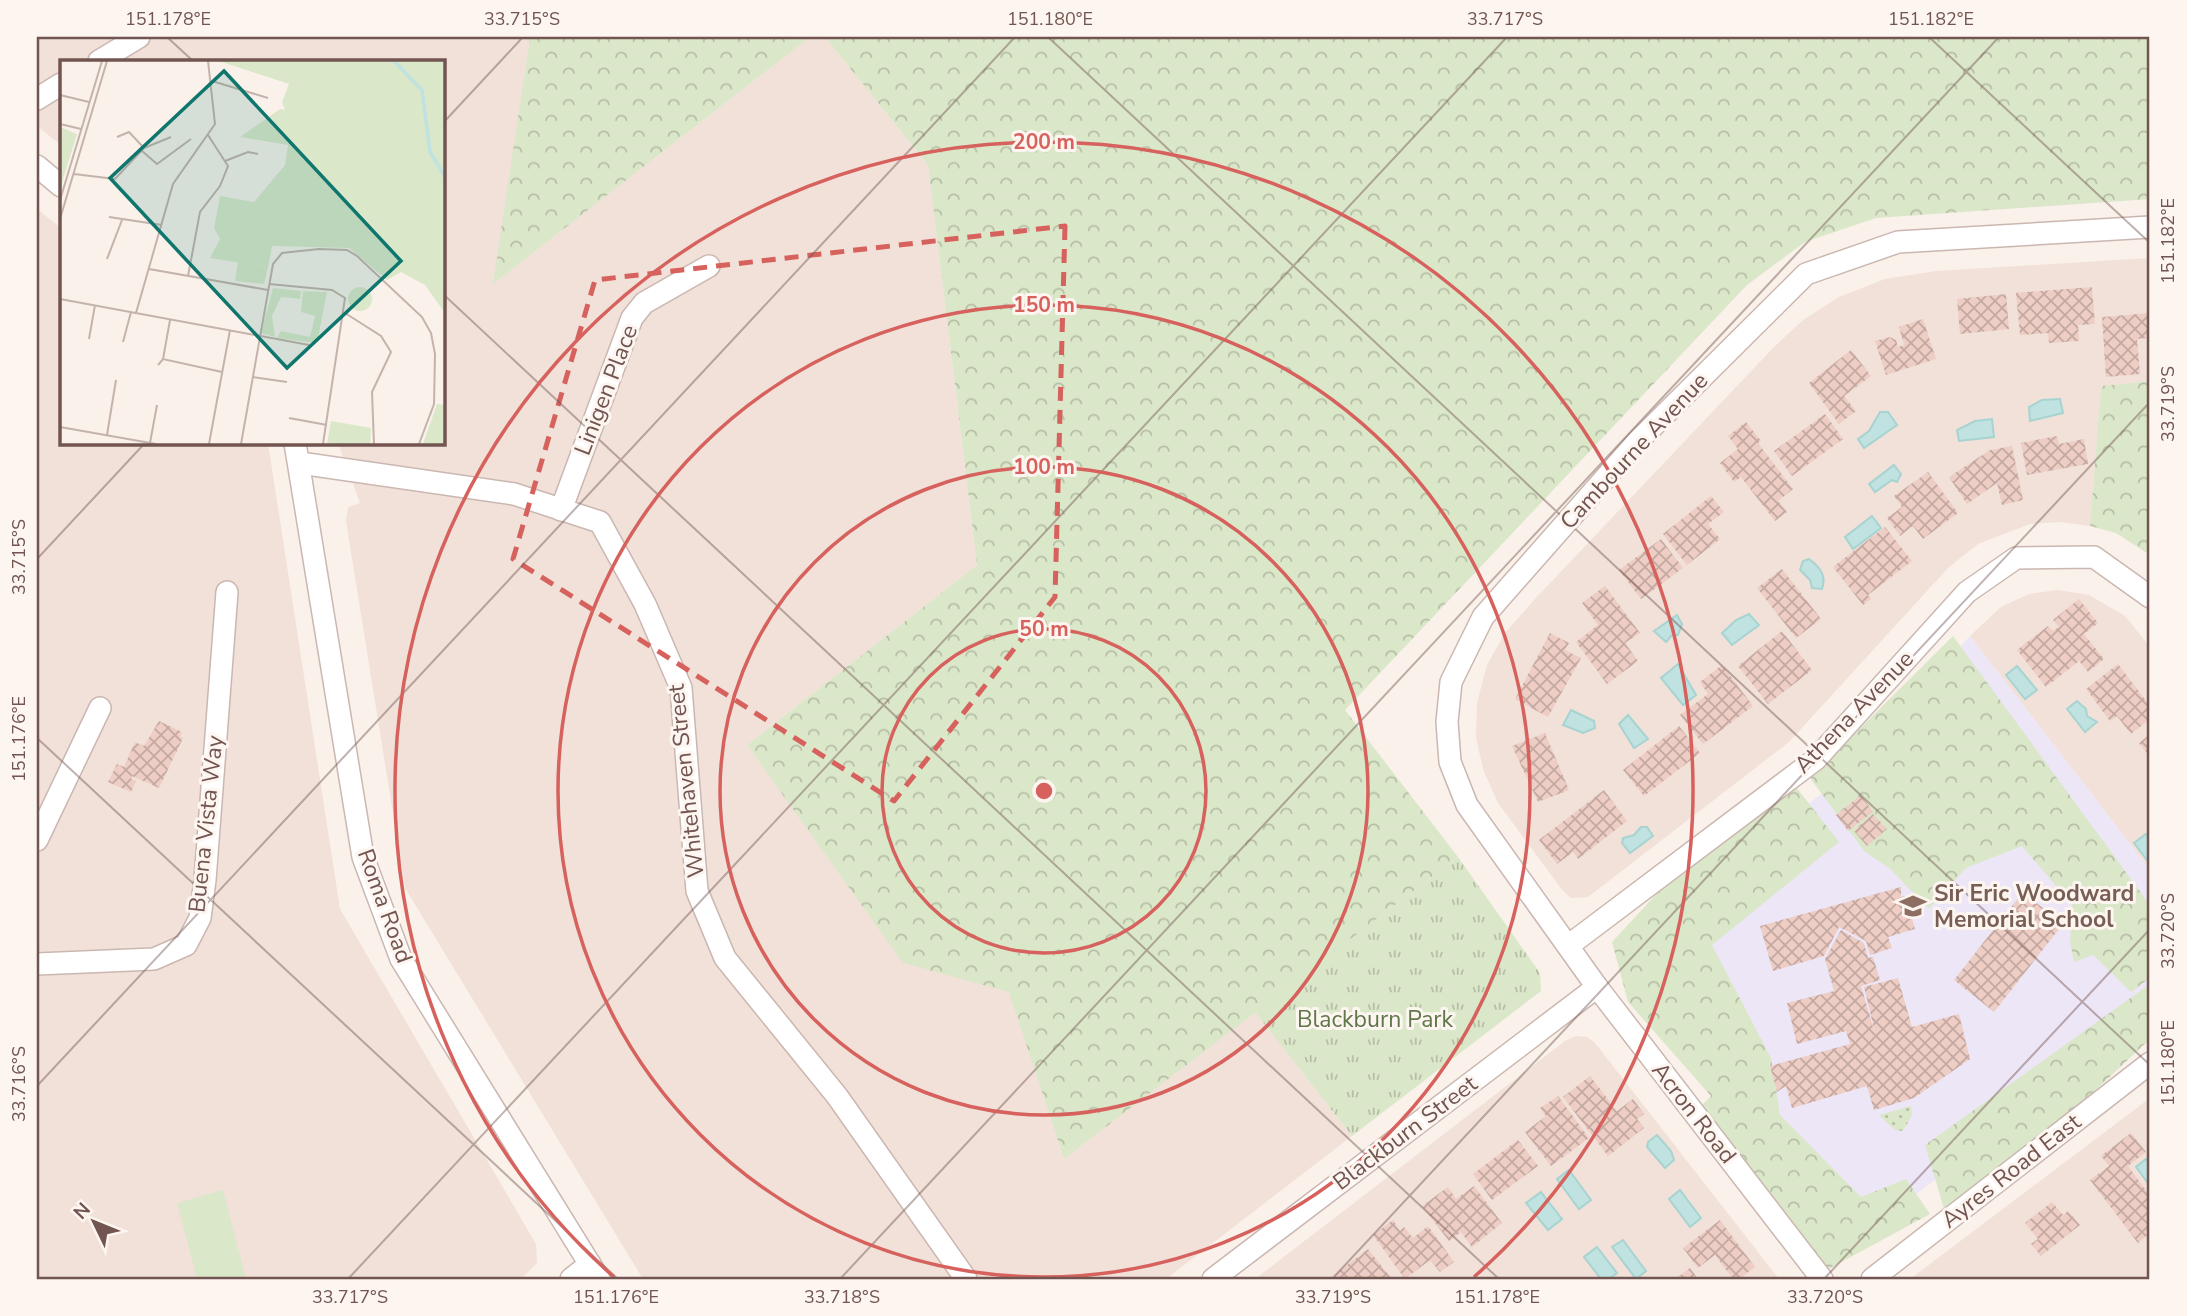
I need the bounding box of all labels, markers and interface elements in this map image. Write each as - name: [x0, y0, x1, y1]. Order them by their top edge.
- text: 151.178°E: [125, 7, 211, 31]
- text: 33.715°S: [484, 7, 560, 31]
- text: 151.180°E: [1007, 7, 1093, 31]
- text: 33.717°S: [1467, 7, 1543, 31]
- text: 151.182°E: [1888, 7, 1974, 31]
- inset map: [60, 60, 444, 444]
- text: 200 m: [1013, 128, 1075, 156]
- text: 151.182°E: [2156, 198, 2180, 284]
- text: 150 m: [1013, 291, 1075, 319]
- street label: Linigen Place: [567, 320, 645, 460]
- street label: Cambourne Avenue: [1553, 366, 1715, 536]
- text: 33.719°S: [2156, 366, 2180, 442]
- text: 100 m: [1013, 453, 1075, 481]
- text: 33.715°S: [7, 519, 31, 595]
- text: 50 m: [1019, 615, 1069, 643]
- street label: Athena Avenue: [1788, 644, 1920, 780]
- street label: Whitehaven Street: [660, 682, 712, 879]
- text: 151.176°E: [7, 696, 31, 782]
- street label: Buena Vista Way: [181, 734, 231, 914]
- centre of rings: [1032, 779, 1056, 803]
- street label: Roma Road: [350, 845, 420, 967]
- place label: Sir Eric Woodward Memorial School: [1934, 878, 2134, 935]
- school or university icon: Sir Eric Woodward Memorial School: [1898, 891, 1928, 921]
- text: 33.720°S: [2156, 893, 2180, 969]
- park label: Blackburn Park: [1297, 1004, 1454, 1035]
- text: 151.180°E: [2156, 1020, 2180, 1106]
- text: 33.716°S: [7, 1046, 31, 1122]
- street label: Acron Road: [1645, 1056, 1743, 1170]
- street label: Blackburn Street: [1327, 1068, 1484, 1197]
- street label: Ayres Road East: [1935, 1106, 2088, 1235]
- north arrow: [60, 1186, 130, 1256]
- text: N: [68, 1197, 97, 1225]
- text: 33.717°S: [312, 1285, 388, 1309]
- text: 151.176°E: [573, 1285, 659, 1309]
- text: 33.718°S: [804, 1285, 880, 1309]
- text: 33.719°S: [1295, 1285, 1371, 1309]
- text: 151.178°E: [1454, 1285, 1540, 1309]
- text: 33.720°S: [1787, 1285, 1863, 1309]

